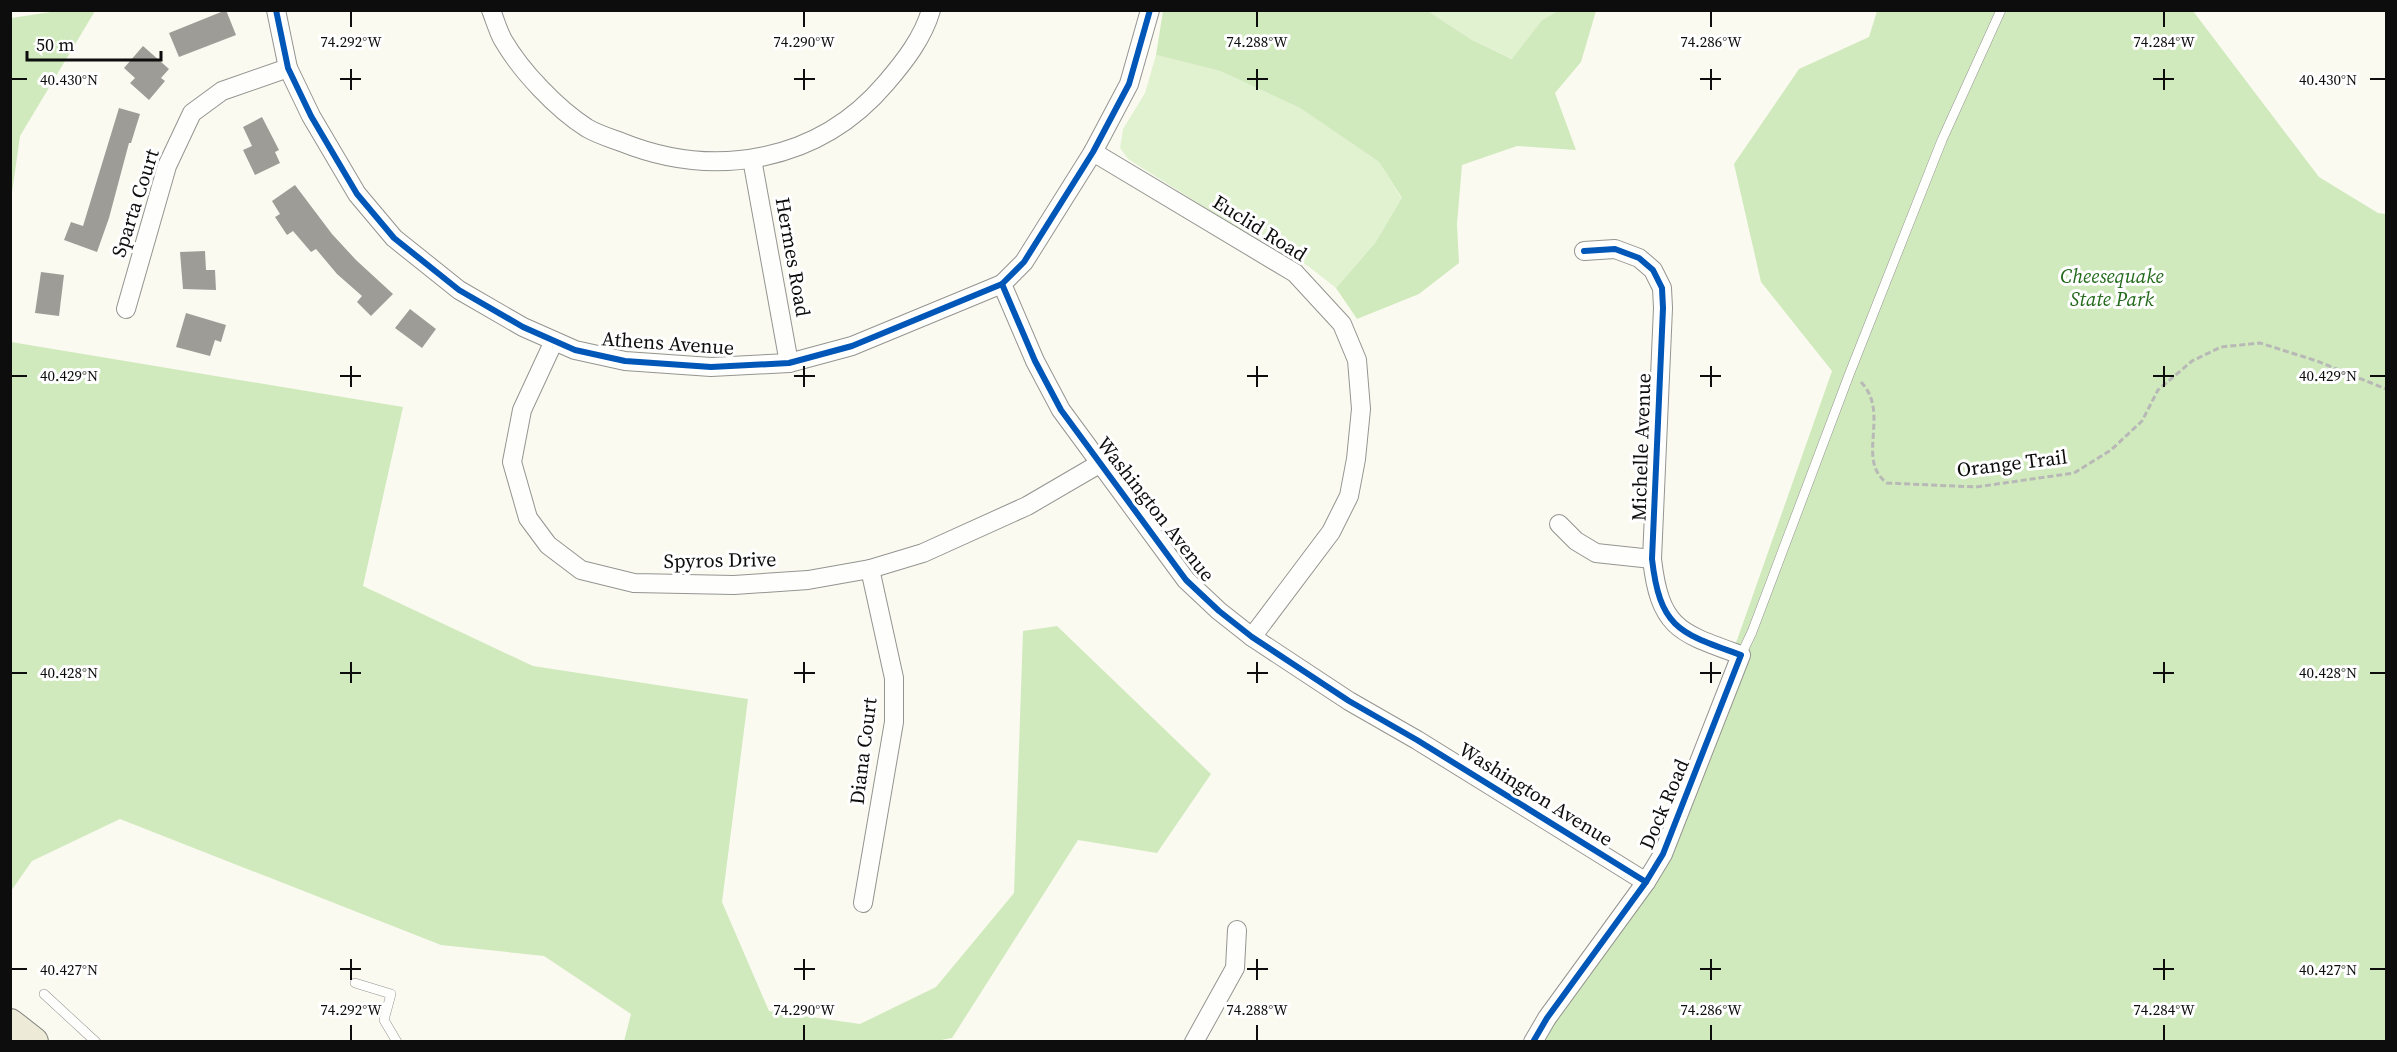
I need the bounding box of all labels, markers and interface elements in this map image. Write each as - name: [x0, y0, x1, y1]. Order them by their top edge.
- scale bar: [27, 24, 160, 62]
- text: 74.292°W: [320, 31, 382, 52]
- text: 74.290°W: [773, 31, 835, 52]
- text: 74.288°W: [1226, 31, 1288, 52]
- text: 74.286°W: [1680, 31, 1742, 52]
- text: 74.284°W: [2133, 31, 2195, 52]
- text: 50 m: [36, 32, 74, 57]
- text: 40.430°N: [40, 69, 98, 90]
- text: 40.430°N: [2299, 69, 2357, 90]
- street label: Sparta Court: [104, 145, 166, 261]
- street label: Euclid Road: [1208, 188, 1313, 268]
- street label: Hermes Road: [769, 195, 817, 320]
- park label: Cheesequake State Park: [2060, 262, 2164, 313]
- street label: Athens Avenue: [601, 324, 735, 362]
- text: 40.429°N: [40, 365, 98, 386]
- text: 40.429°N: [2299, 365, 2357, 386]
- street label: Michelle Avenue: [1624, 373, 1658, 521]
- street label: Washington Avenue: [1091, 431, 1221, 587]
- street label: Orange Trail: [1955, 442, 2069, 484]
- street label: Spyros Drive: [663, 545, 777, 575]
- text: 40.428°N: [40, 662, 98, 683]
- text: 40.428°N: [2299, 662, 2357, 683]
- street label: Diana Court: [843, 695, 884, 806]
- street label: Washington Avenue: [1454, 735, 1618, 853]
- street label: Dock Road: [1632, 754, 1696, 853]
- text: 40.427°N: [40, 959, 98, 980]
- text: 40.427°N: [2299, 959, 2357, 980]
- text: 74.292°W: [320, 999, 382, 1020]
- text: 74.290°W: [773, 999, 835, 1020]
- text: 74.288°W: [1226, 999, 1288, 1020]
- text: 74.286°W: [1680, 999, 1742, 1020]
- text: 74.284°W: [2133, 999, 2195, 1020]

